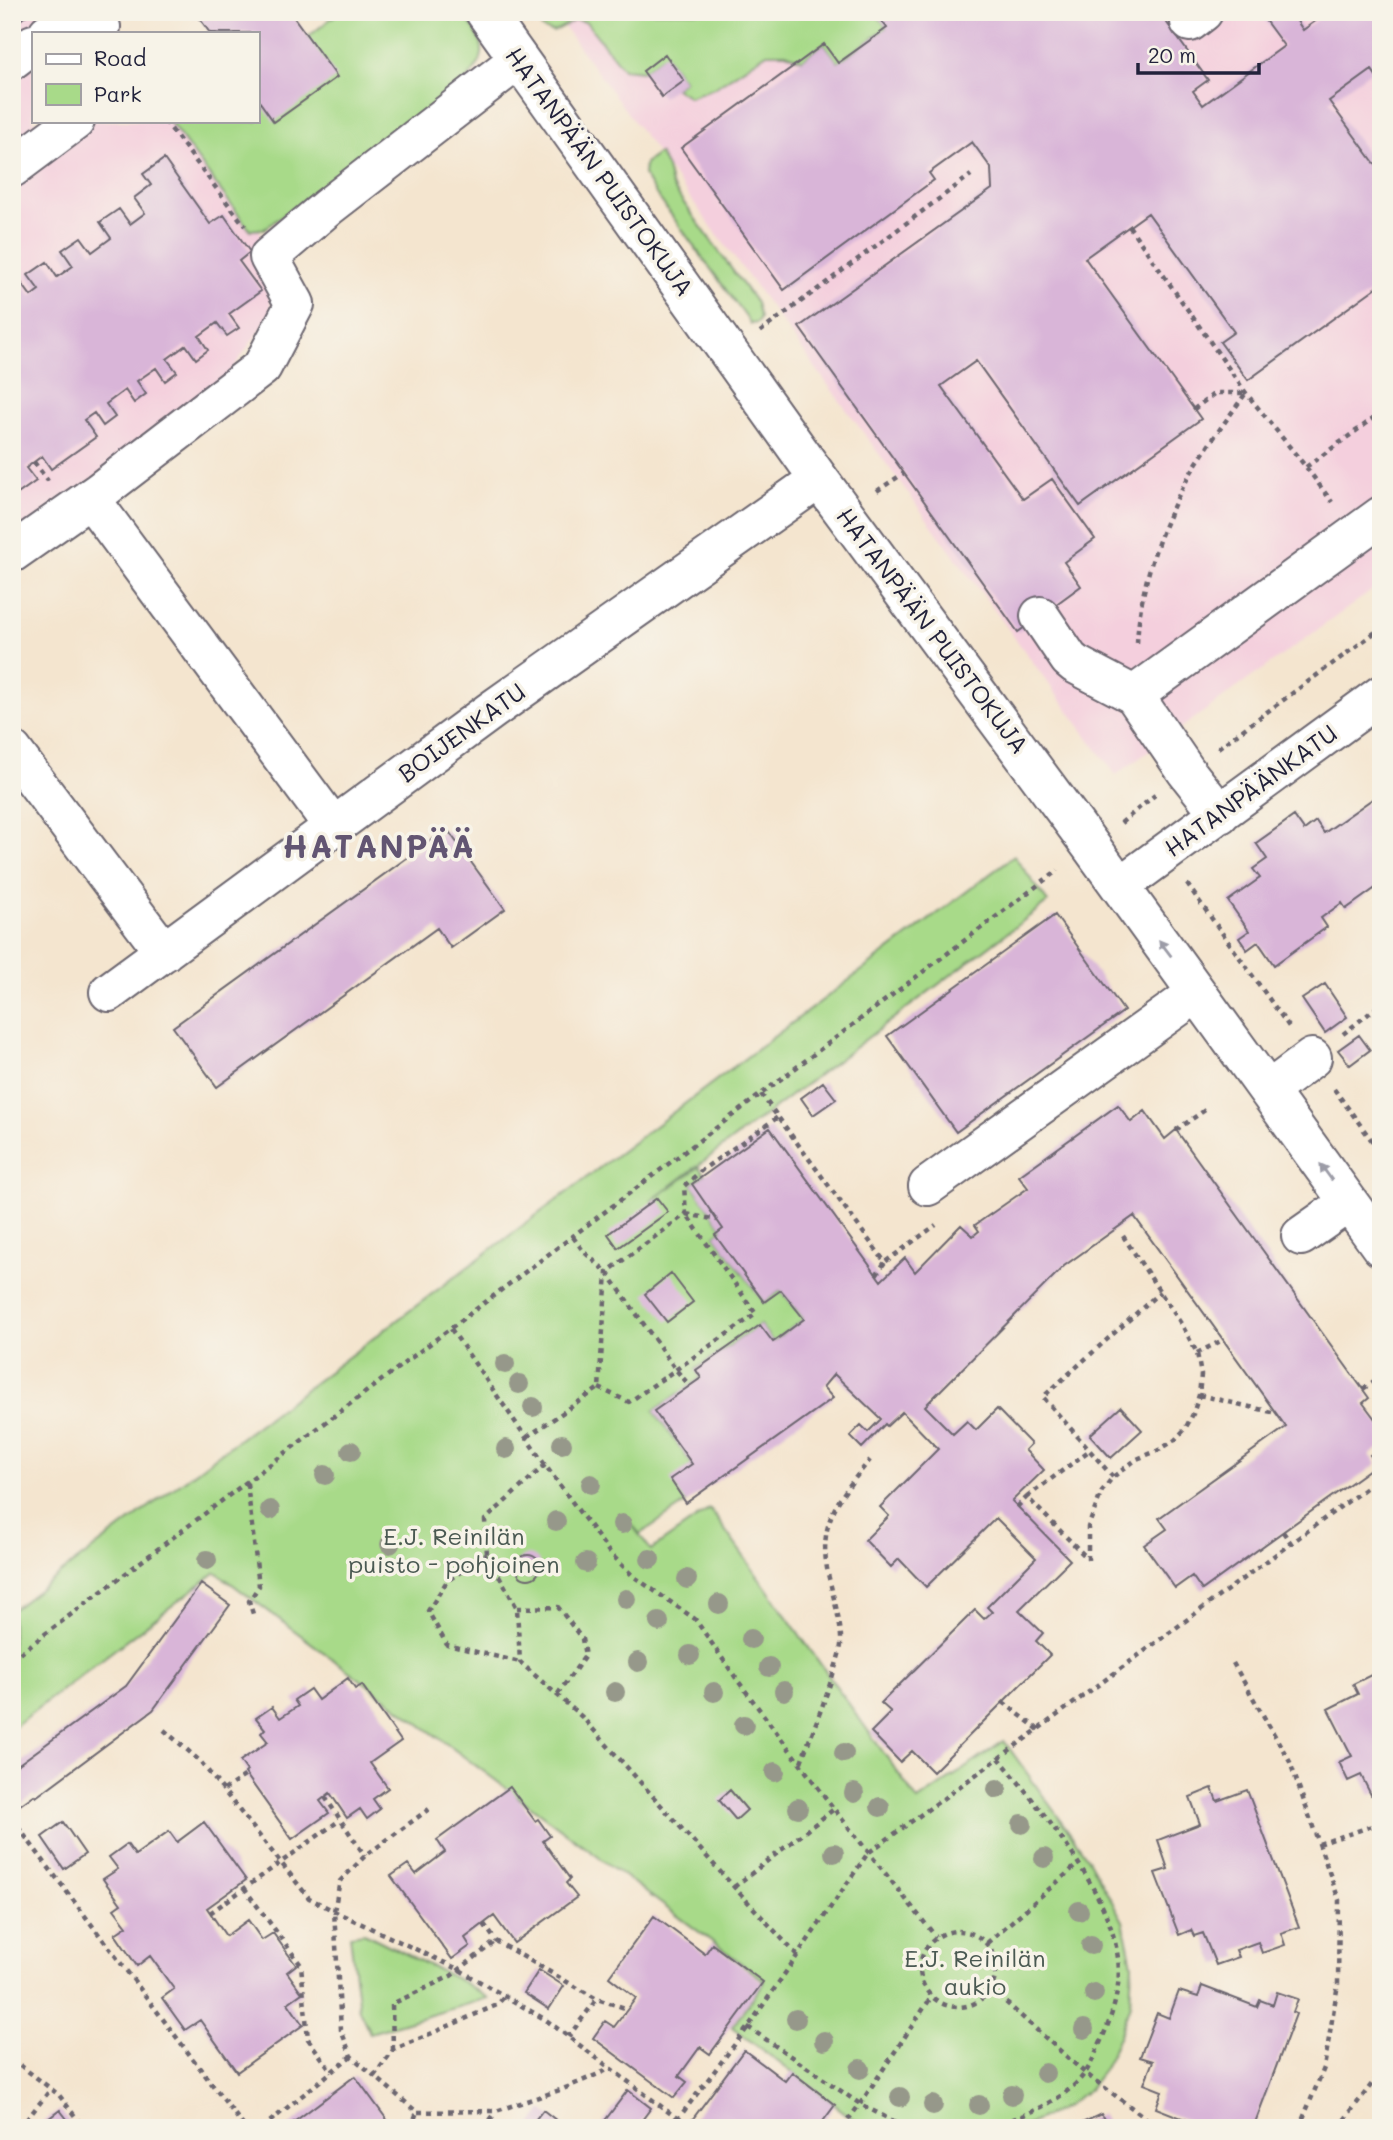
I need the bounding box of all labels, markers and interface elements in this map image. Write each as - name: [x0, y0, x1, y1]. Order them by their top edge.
- legend: [32, 32, 259, 122]
- scale bar: [1138, 32, 1258, 76]
- street label: HATANPÄÄN PUISTOKUJA: [499, 41, 701, 302]
- text: 20 m: [1148, 41, 1196, 68]
- text: Road: [94, 44, 146, 71]
- text: Park: [94, 80, 142, 107]
- street label: HATANPÄÄN PUISTOKUJA: [830, 501, 1036, 759]
- street label: BOIJENKATU: [391, 675, 531, 788]
- street label: HATANPÄÄNKATU: [1158, 717, 1342, 863]
- district label: HATANPÄÄ: [282, 824, 476, 866]
- one-way arrow: [1158, 939, 1172, 957]
- one-way arrow: [1319, 1163, 1333, 1181]
- park label: E.J. Reinilän puisto - pohjoinen: [349, 1520, 559, 1579]
- park label: E.J. Reinilän aukio: [904, 1942, 1046, 2001]

